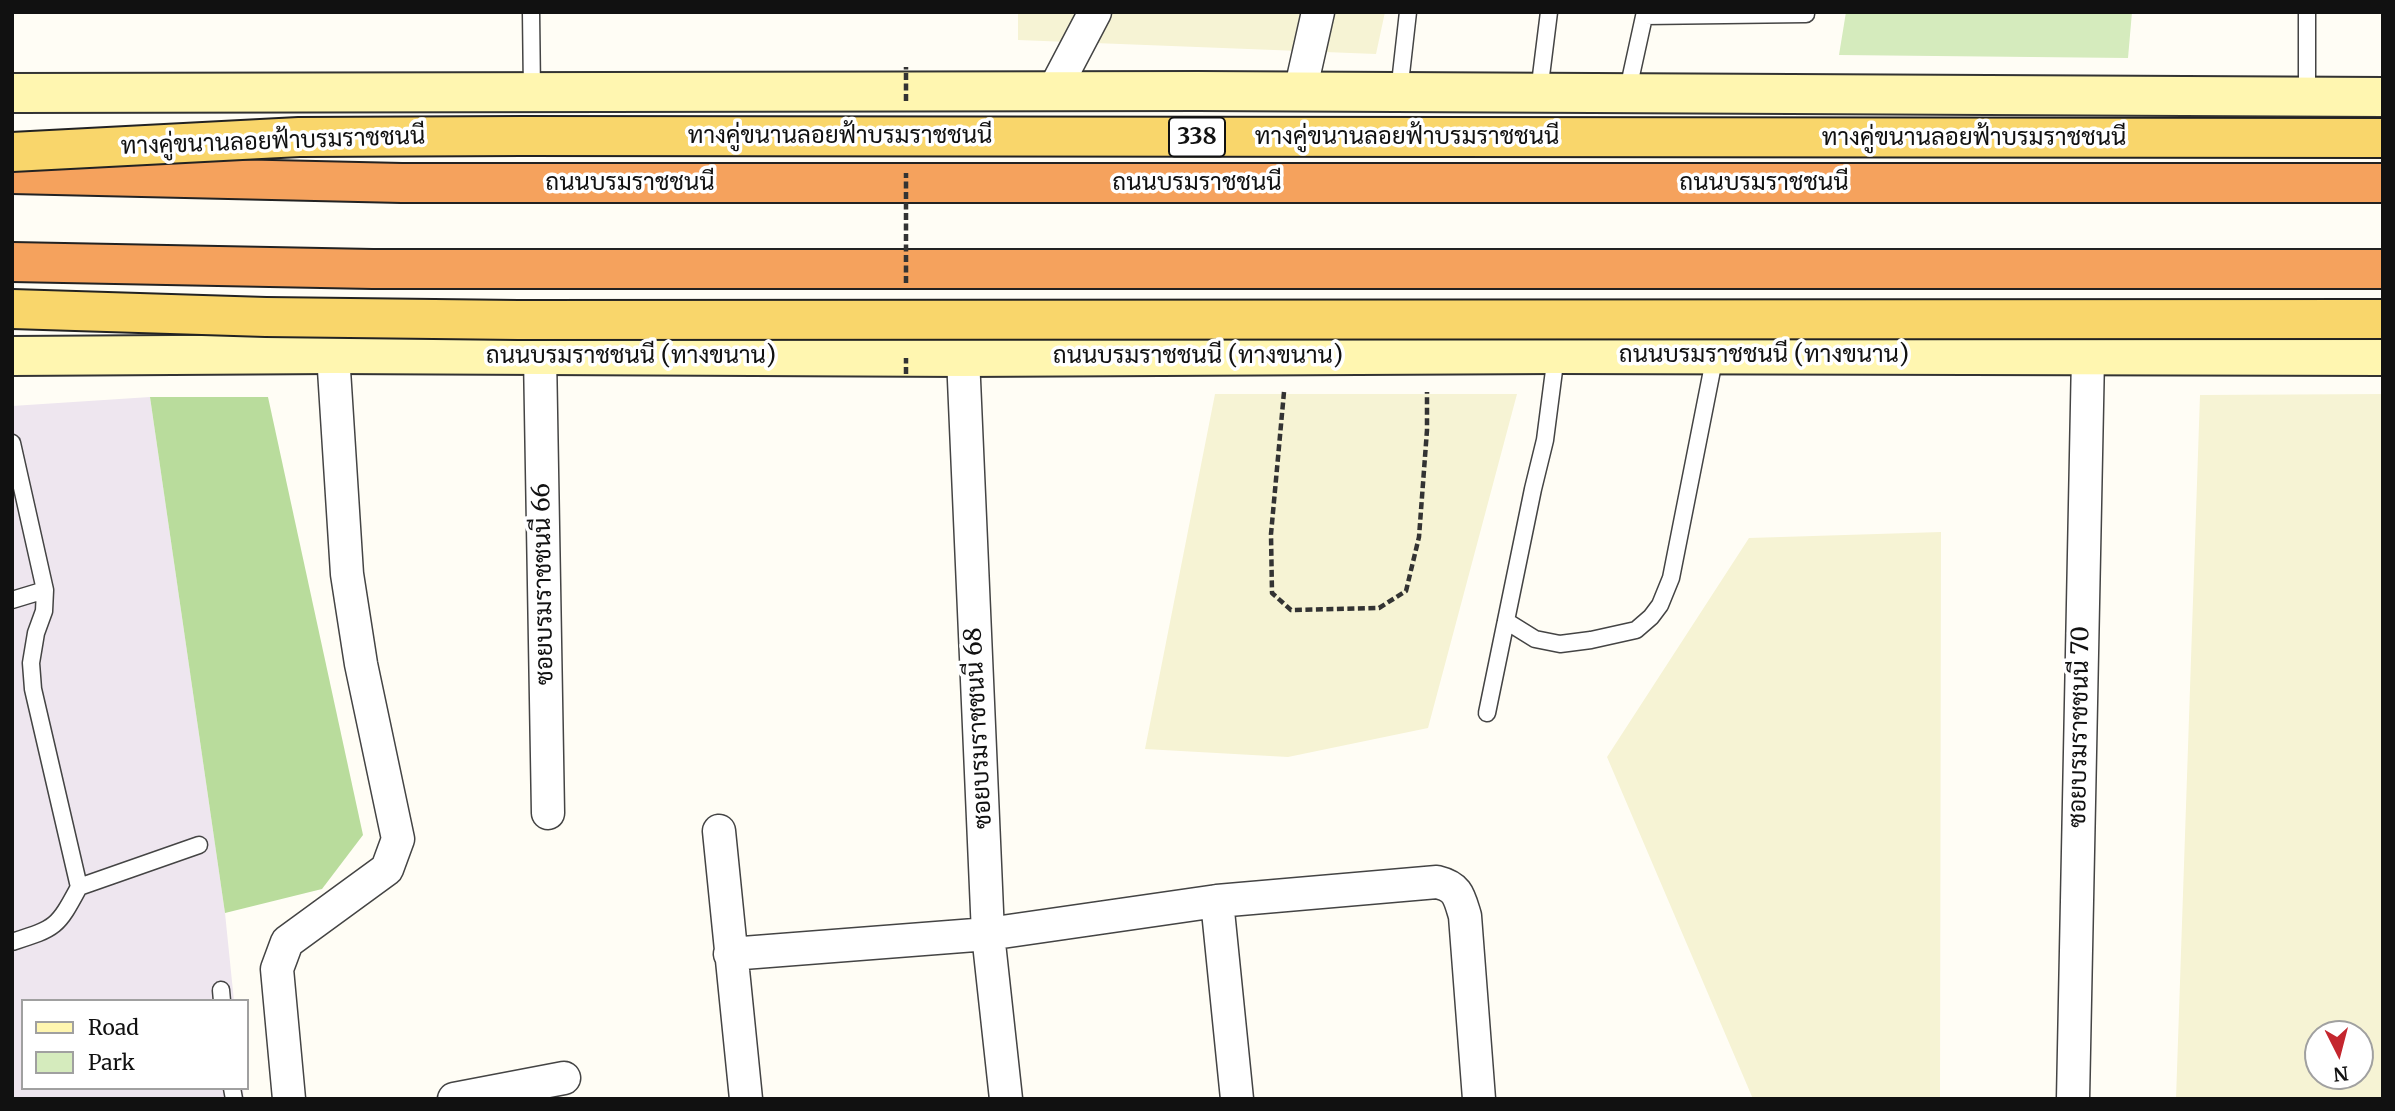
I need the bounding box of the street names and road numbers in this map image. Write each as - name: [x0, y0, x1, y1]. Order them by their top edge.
- road number: 338: [1169, 118, 1225, 156]
- street label: ทางคู่ขนานลอยฟ้าบรมราชชนนี: [120, 122, 426, 162]
- street label: ทางคู่ขนานลอยฟ้าบรมราชชนนี: [688, 122, 992, 150]
- street label: ทางคู่ขนานลอยฟ้าบรมราชชนนี: [1255, 123, 1559, 151]
- street label: ทางคู่ขนานลอยฟ้าบรมราชชนนี: [1822, 124, 2126, 152]
- street label: ถนนบรมราชชนนี: [545, 169, 715, 197]
- street label: ถนนบรมราชชนนี: [1112, 169, 1282, 197]
- street label: ถนนบรมราชชนนี: [1679, 169, 1849, 197]
- street label: ถนนบรมราชชนนี (ทางขนาน): [1619, 341, 1909, 369]
- street label: ถนนบรมราชชนนี (ทางขนาน): [486, 342, 776, 370]
- street label: ถนนบรมราชชนนี (ทางขนาน): [1053, 342, 1343, 370]
- street label: ซอยบรมราชชนนี 66: [528, 483, 560, 685]
- street label: ซอยบรมราชชนนี 68: [959, 626, 999, 830]
- street label: ซอยบรมราชชนนี 70: [2064, 626, 2096, 828]

